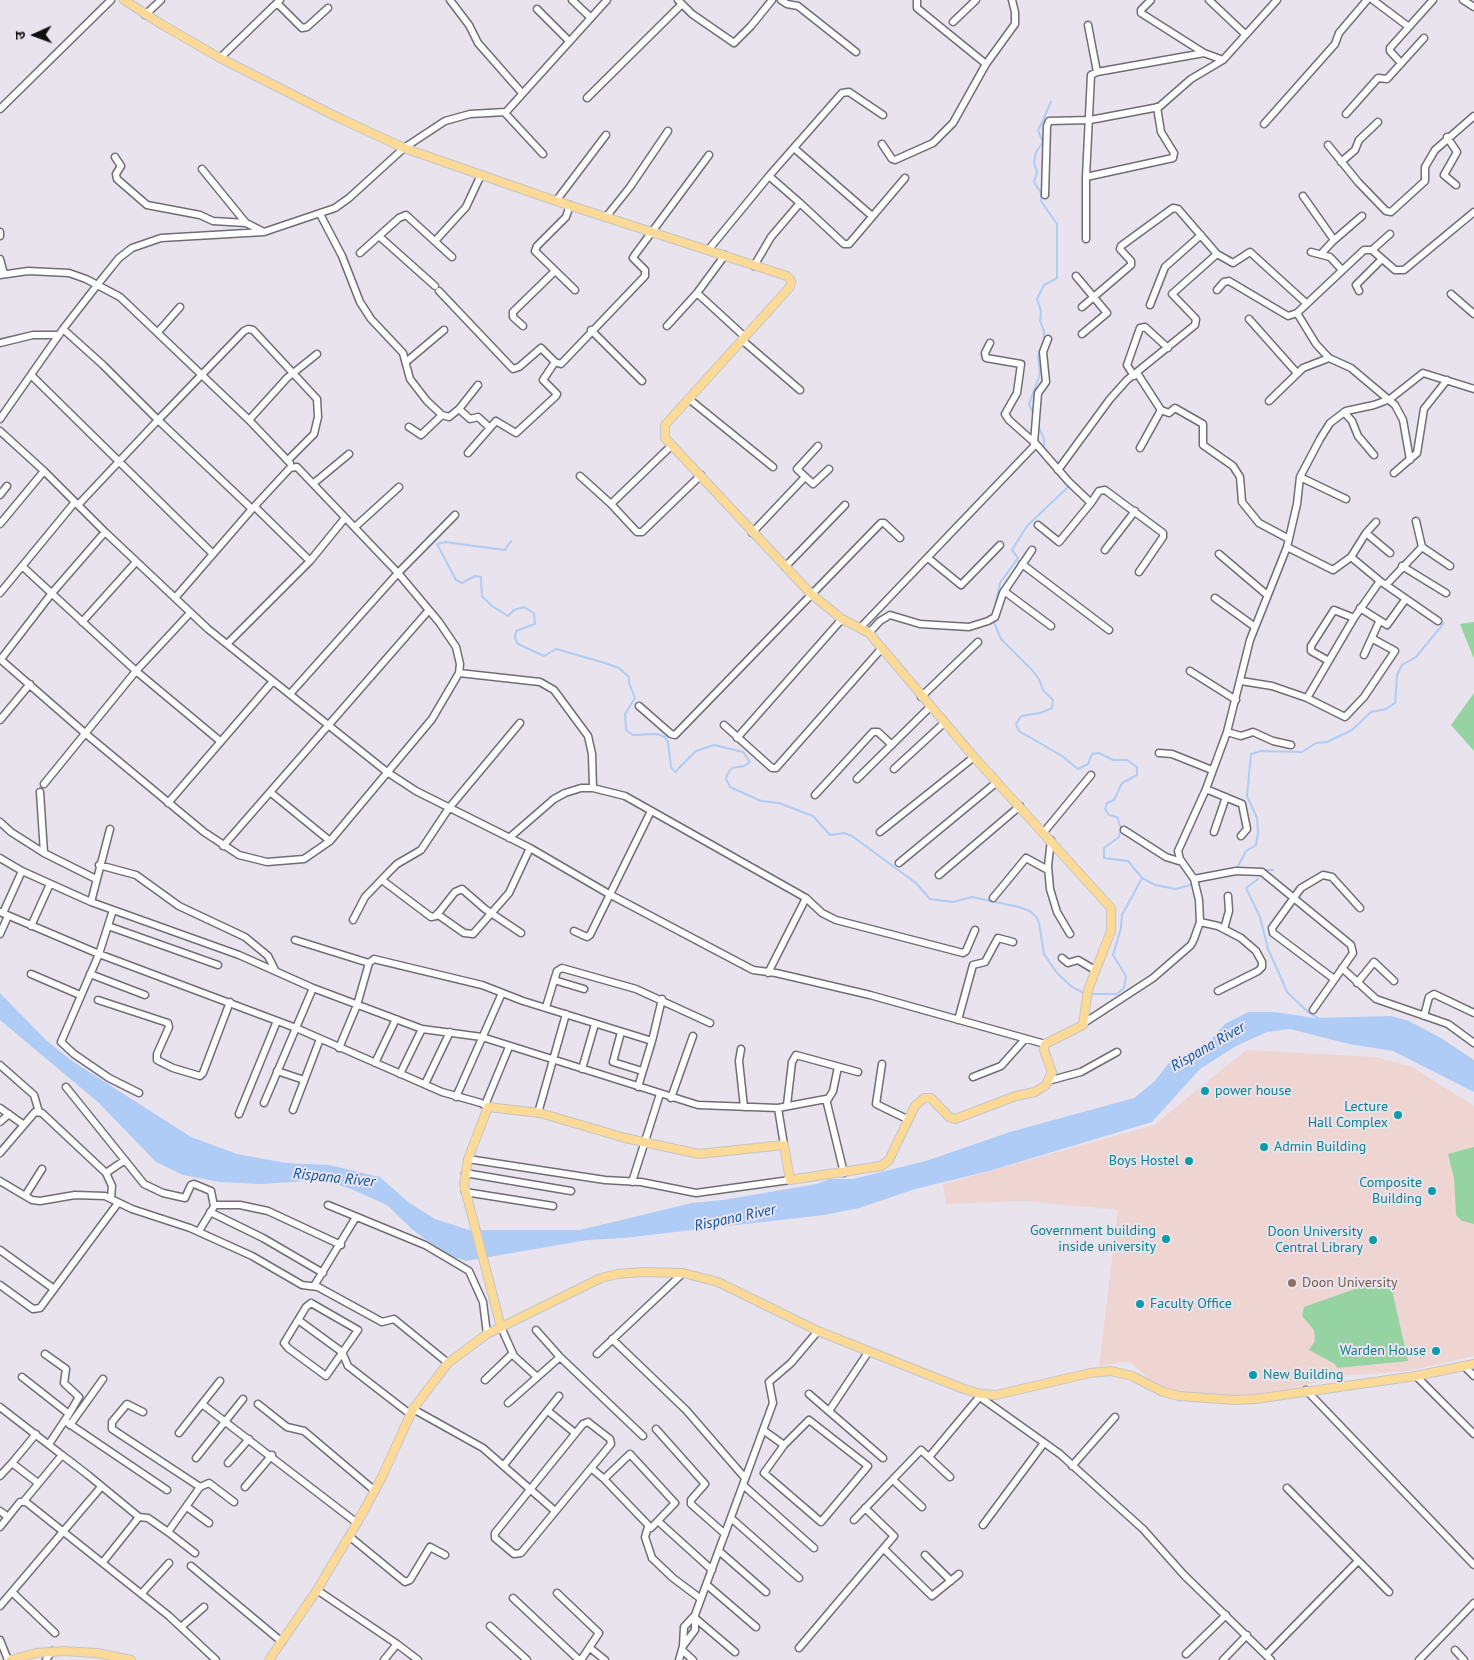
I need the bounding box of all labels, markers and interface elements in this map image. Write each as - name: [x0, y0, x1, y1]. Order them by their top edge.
- north arrow: [10, 10, 60, 60]
- text: उ: [11, 31, 29, 40]
- water label: Rispana River: [1168, 1019, 1248, 1075]
- place label: power house: [1215, 1083, 1291, 1099]
- marker: power house: [1199, 1085, 1211, 1097]
- place label: Lecture Hall Complex: [1308, 1099, 1388, 1132]
- marker: Lecture Hall Complex: [1392, 1109, 1404, 1121]
- place label: Admin Building: [1274, 1139, 1366, 1155]
- marker: Admin Building: [1258, 1141, 1270, 1153]
- place label: Boys Hostel: [1109, 1153, 1179, 1169]
- marker: Boys Hostel: [1183, 1155, 1195, 1167]
- water label: Rispana River: [292, 1165, 376, 1191]
- place label: Composite Building: [1359, 1175, 1422, 1208]
- marker: Composite Building: [1426, 1185, 1438, 1197]
- water label: Rispana River: [693, 1201, 777, 1235]
- place label: Government building inside university: [1030, 1223, 1156, 1256]
- place label: Doon University Central Library: [1268, 1224, 1363, 1256]
- marker: Government building inside university: [1160, 1233, 1172, 1245]
- marker: Doon University Central Library: [1367, 1234, 1379, 1246]
- place label: Doon University: [1302, 1275, 1397, 1291]
- marker: Doon University: [1286, 1277, 1298, 1289]
- place label: Faculty Office: [1150, 1296, 1232, 1312]
- marker: Faculty Office: [1134, 1298, 1146, 1310]
- place label: Warden House: [1340, 1343, 1426, 1359]
- marker: Warden House: [1430, 1345, 1442, 1357]
- place label: New Building: [1263, 1367, 1343, 1383]
- marker: New Building: [1247, 1369, 1259, 1381]

